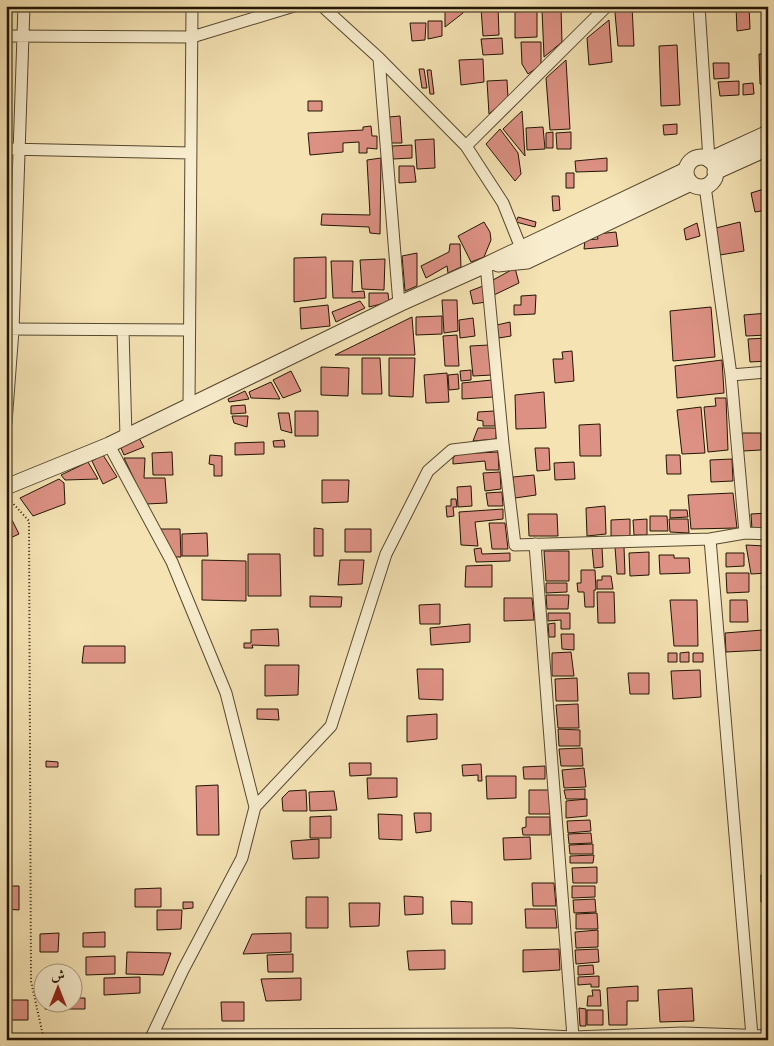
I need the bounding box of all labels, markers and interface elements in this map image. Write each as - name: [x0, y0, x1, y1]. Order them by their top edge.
- north arrow: [32, 964, 82, 1014]
- text: ش: [51, 969, 65, 983]

